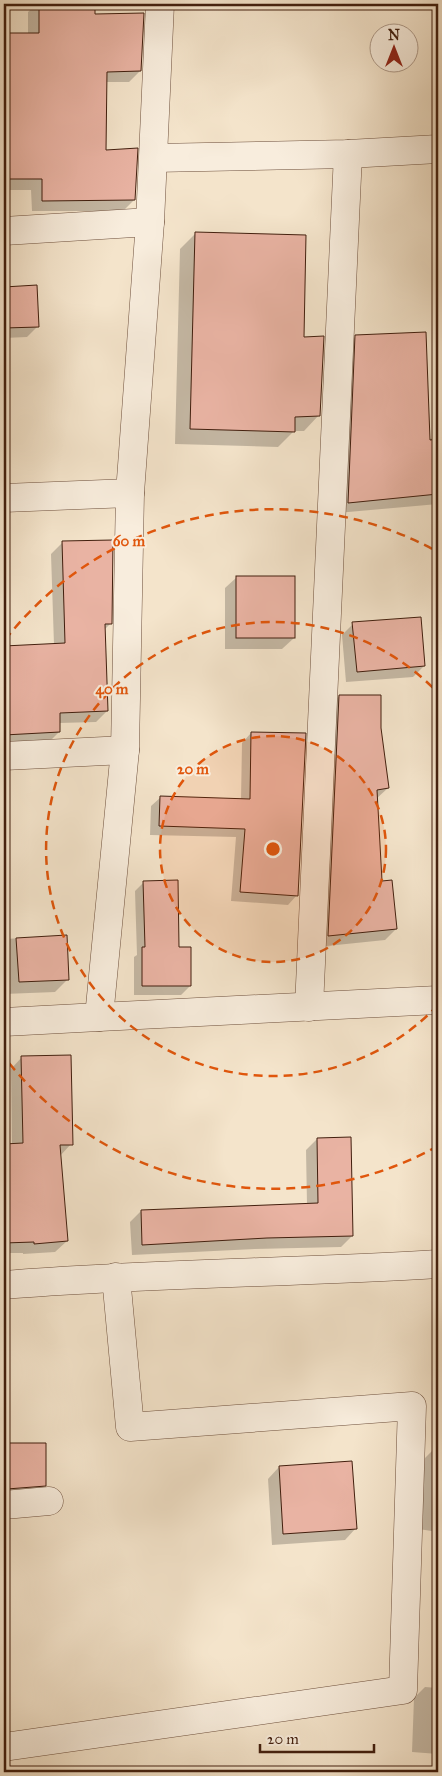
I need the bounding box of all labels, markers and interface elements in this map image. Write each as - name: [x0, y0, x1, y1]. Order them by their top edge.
- north arrow: [370, 22, 420, 72]
- text: N: [388, 27, 400, 44]
- text: 60 m: [113, 532, 146, 550]
- text: 40 m: [96, 680, 129, 699]
- text: 20 m: [177, 760, 209, 778]
- centre of rings: [264, 840, 282, 858]
- scale bar: [260, 1721, 373, 1753]
- text: 20 m: [267, 1730, 299, 1748]

